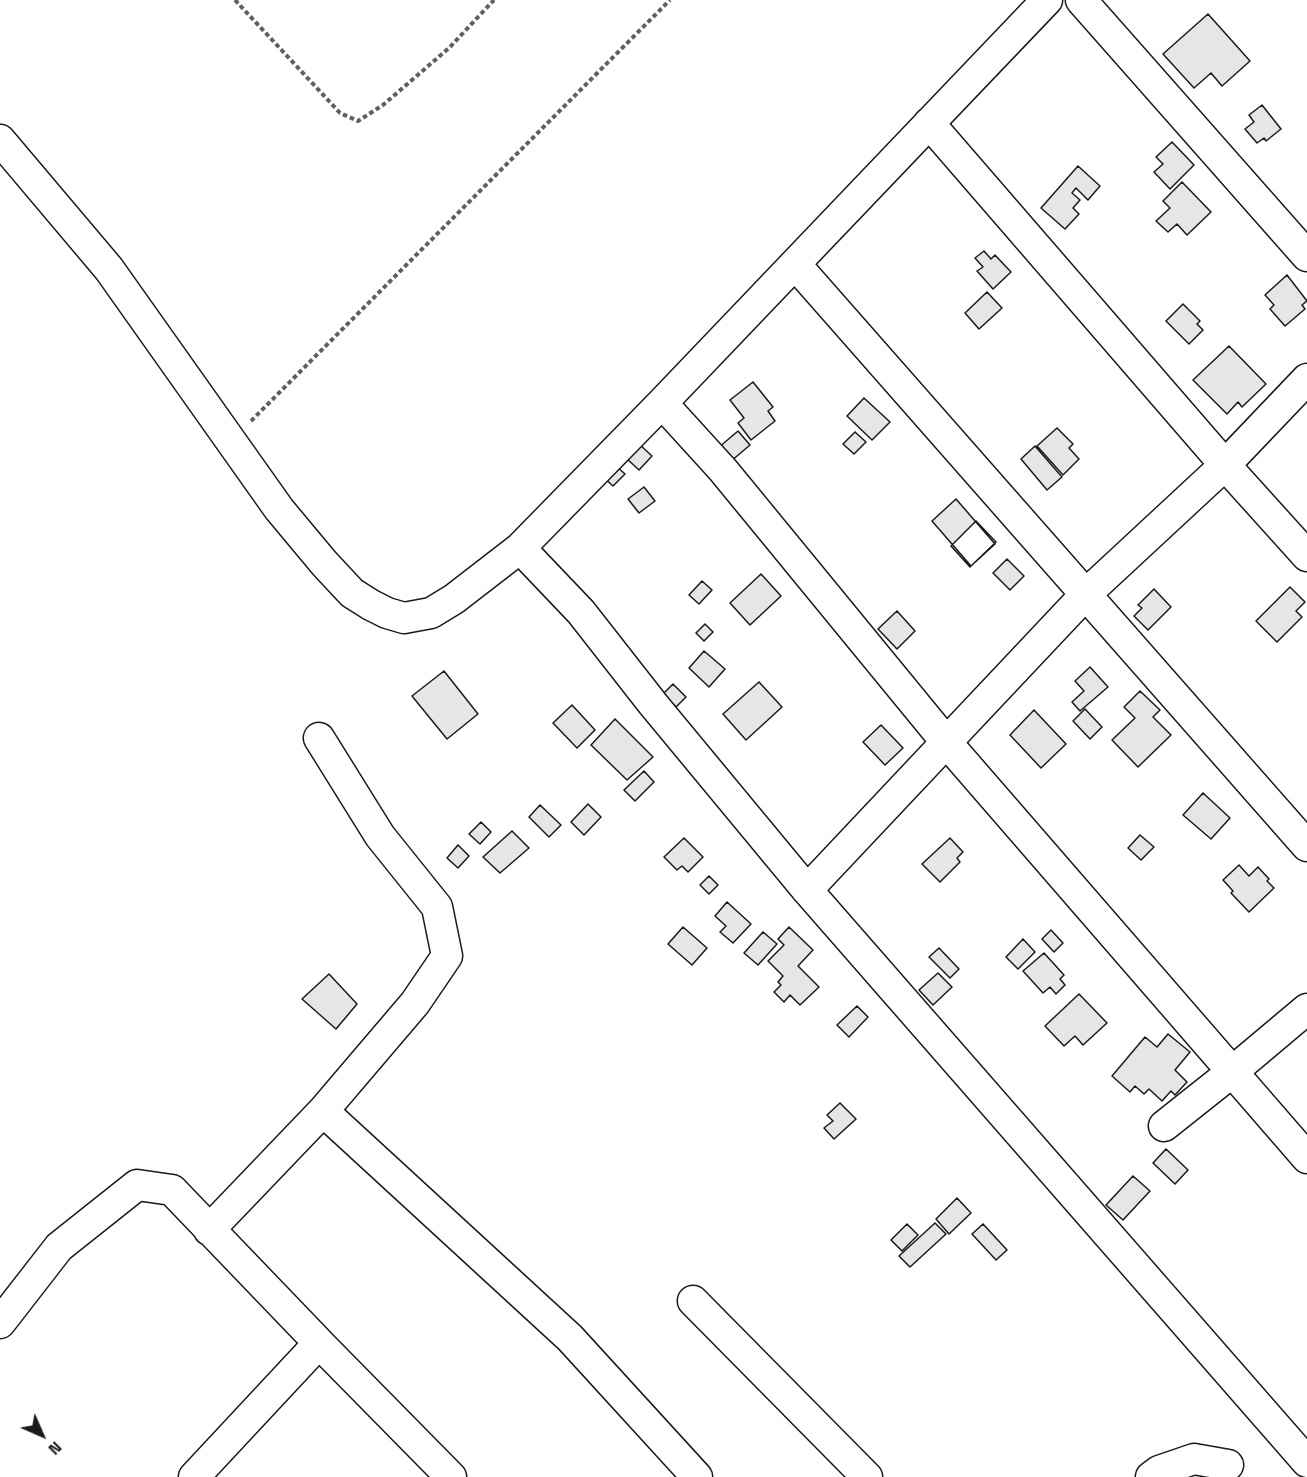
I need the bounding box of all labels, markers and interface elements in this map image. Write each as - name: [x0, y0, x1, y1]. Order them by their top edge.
- north arrow: [12, 1405, 72, 1465]
- text: N: [44, 1437, 66, 1459]

